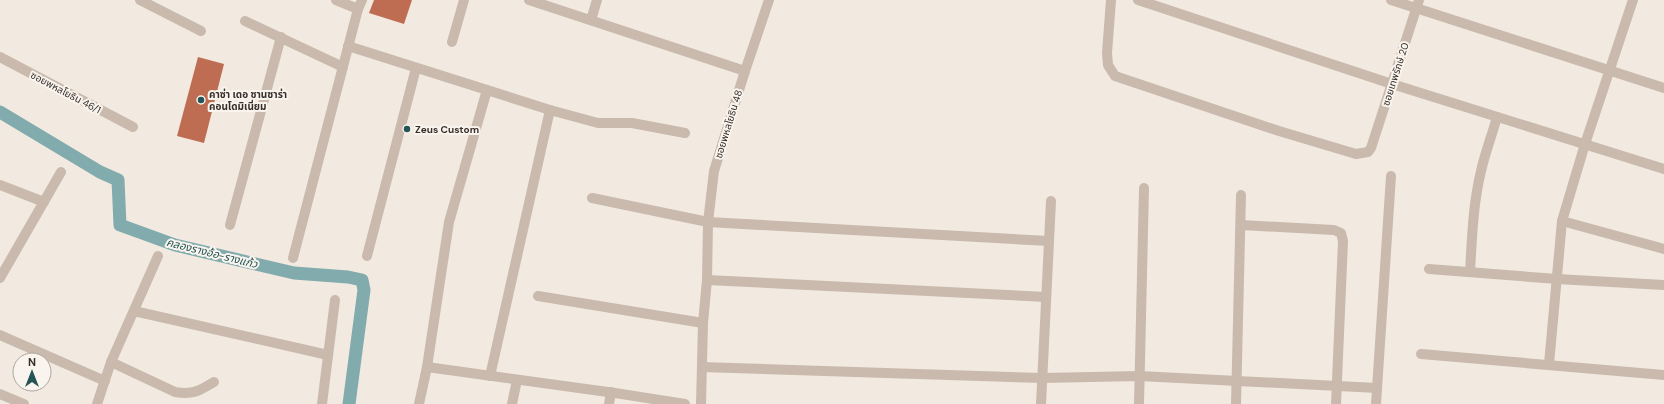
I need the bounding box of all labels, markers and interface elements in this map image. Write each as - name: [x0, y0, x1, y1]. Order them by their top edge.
- street label: ซอยเทพรักษ์ 20: [1379, 41, 1412, 107]
- street label: ซอยพหลโยธิน 46/1: [28, 68, 103, 116]
- place label: คาซ่า เดอ ซานซาร่า คอนโดมิเนี่ยม: [209, 88, 287, 113]
- street label: ซอยพหลโยธิน 48: [712, 88, 745, 160]
- marker: คาซ่า เดอ ซานซาร่า คอนโดมิเนี่ยม: [196, 95, 206, 105]
- place label: Zeus Custom: [415, 123, 479, 136]
- marker: Zeus Custom: [402, 124, 412, 134]
- water label: คลองรางอ้อ-รางแก้ว: [165, 235, 260, 271]
- north arrow: [12, 352, 52, 392]
- text: N: [28, 355, 36, 369]

